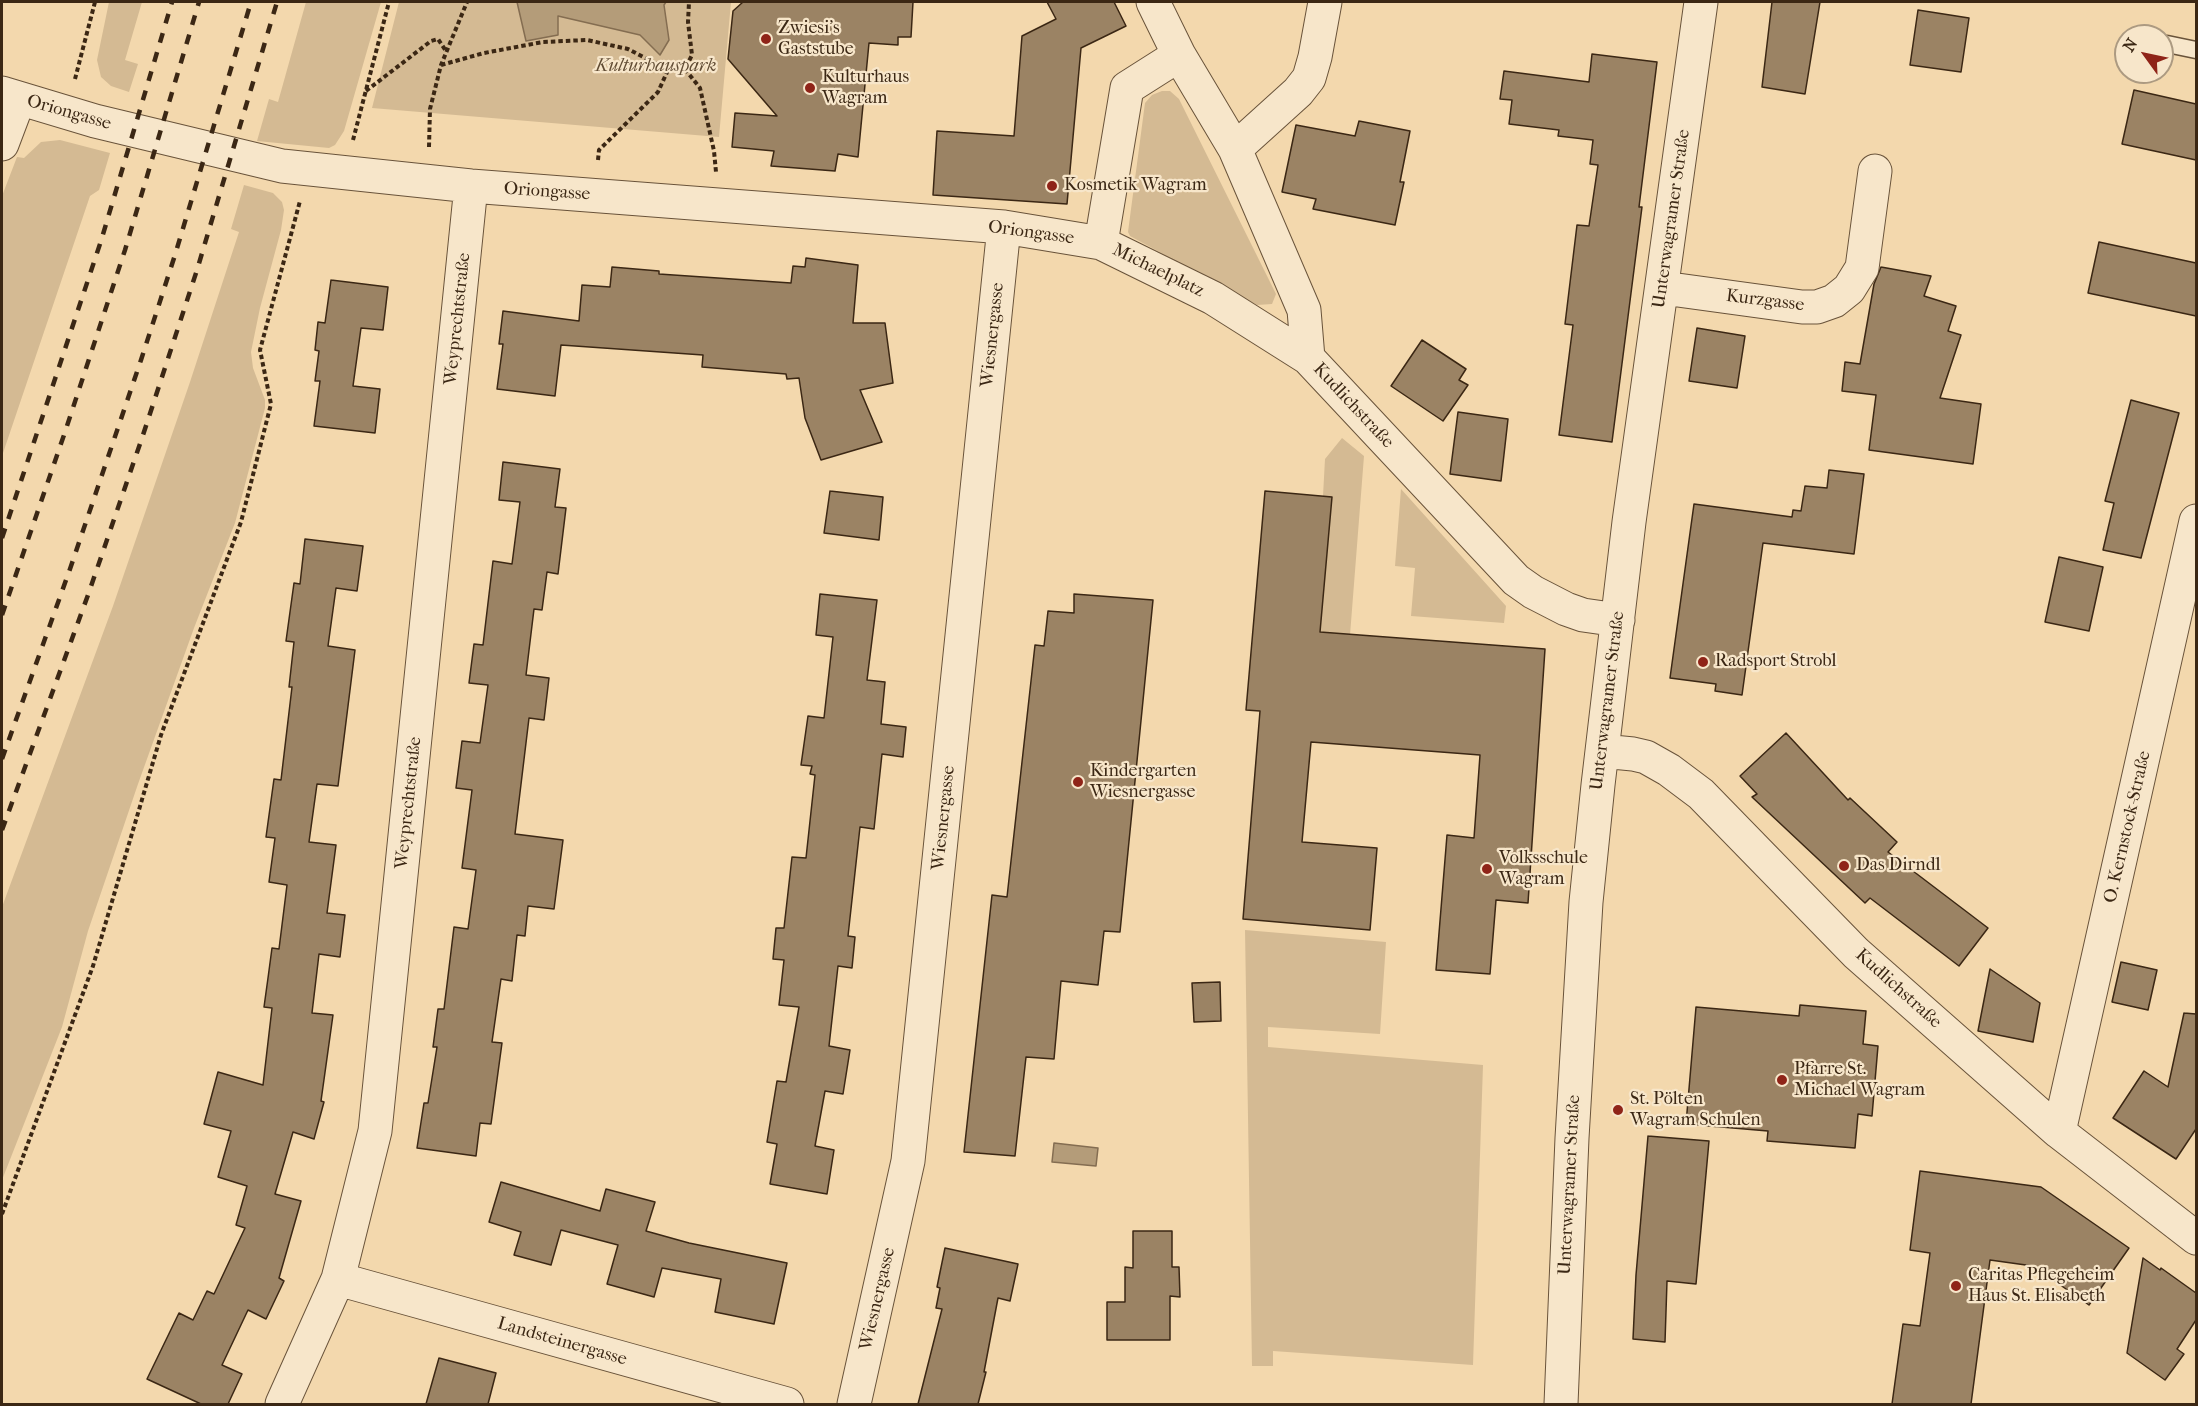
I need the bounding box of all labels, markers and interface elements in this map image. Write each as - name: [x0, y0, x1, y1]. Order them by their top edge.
- place label: Zwiesi's Gaststube: [778, 18, 854, 60]
- north arrow: [2114, 24, 2174, 84]
- marker: Zwiesi's Gaststube: [759, 32, 773, 46]
- text: N: [2119, 35, 2141, 55]
- park label: Kulturhauspark: [596, 56, 716, 78]
- place label: Kulturhaus Wagram: [822, 67, 909, 110]
- marker: Kulturhaus Wagram: [803, 81, 817, 95]
- street label: Oriongasse: [24, 91, 114, 135]
- street label: Unterwagramer Straße: [1649, 128, 1695, 310]
- place label: Kosmetik Wagram: [1064, 175, 1207, 197]
- street label: Oriongasse: [503, 178, 591, 206]
- marker: Kosmetik Wagram: [1045, 179, 1059, 193]
- street label: Oriongasse: [987, 216, 1075, 250]
- street label: Michaelplatz: [1109, 240, 1207, 302]
- street label: Weyprechtstraße: [440, 252, 476, 386]
- street label: Wiesnergasse: [977, 282, 1009, 388]
- street label: Kurzgasse: [1725, 285, 1805, 317]
- street label: Kudlichstraße: [1308, 359, 1398, 453]
- street label: Unterwagramer Straße: [1586, 610, 1630, 792]
- place label: Radsport Strobl: [1715, 651, 1836, 673]
- marker: Radsport Strobl: [1696, 655, 1710, 669]
- street label: Weyprechtstraße: [391, 736, 427, 870]
- street label: O. Kernstock-Straße: [2100, 749, 2156, 905]
- place label: Kindergarten Wiesnergasse: [1090, 761, 1197, 804]
- street label: Wiesnergasse: [928, 765, 960, 871]
- marker: Kindergarten Wiesnergasse: [1071, 775, 1085, 789]
- place label: Volksschule Wagram: [1499, 848, 1588, 890]
- place label: Das Dirndl: [1856, 855, 1940, 877]
- marker: Das Dirndl: [1837, 859, 1851, 873]
- marker: Volksschule Wagram: [1480, 862, 1494, 876]
- street label: Kudlichstraße: [1850, 945, 1946, 1033]
- place label: Pfarre St. Michael Wagram: [1794, 1059, 1925, 1102]
- marker: Pfarre St. Michael Wagram: [1775, 1073, 1789, 1087]
- place label: St. Pölten Wagram Schulen: [1630, 1089, 1761, 1132]
- street label: Unterwagramer Straße: [1554, 1094, 1586, 1276]
- marker: St. Pölten Wagram Schulen: [1611, 1103, 1625, 1117]
- street label: Wiesnergasse: [856, 1245, 900, 1353]
- place label: Caritas Pflegeheim Haus St. Elisabeth: [1968, 1265, 2114, 1308]
- marker: Caritas Pflegeheim Haus St. Elisabeth: [1949, 1279, 1963, 1293]
- street label: Landsteinergasse: [495, 1313, 629, 1371]

